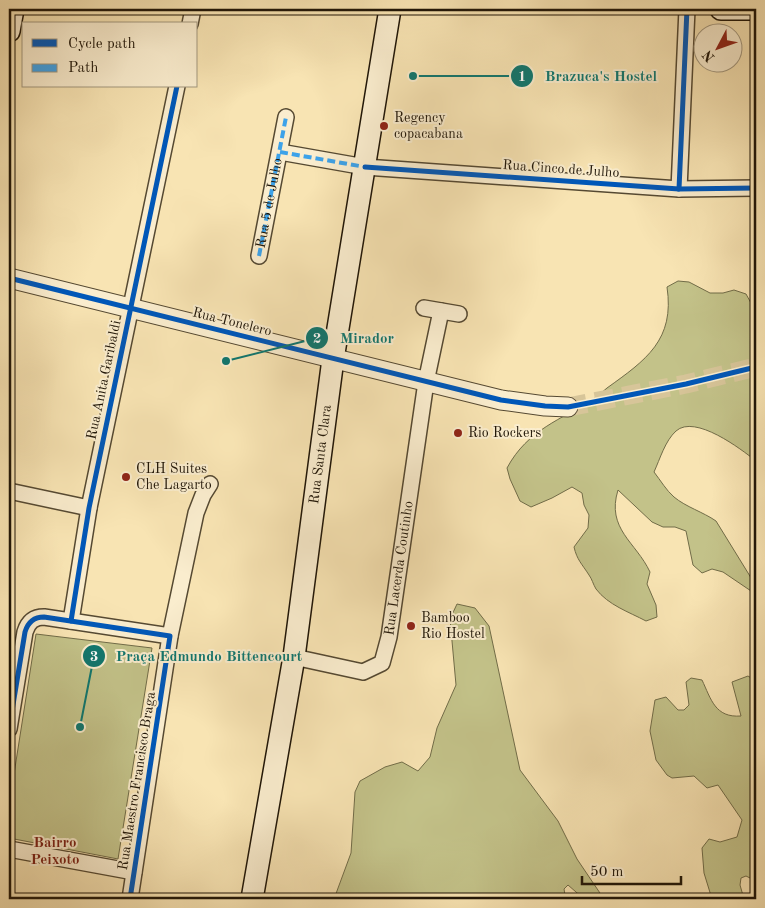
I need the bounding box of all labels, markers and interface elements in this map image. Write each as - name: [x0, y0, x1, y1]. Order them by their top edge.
- legend: [22, 22, 198, 88]
- north arrow: [692, 22, 742, 72]
- text: Cycle path: [68, 37, 136, 52]
- text: N: [700, 47, 718, 65]
- text: Path: [68, 61, 98, 76]
- callout: Brazuca's Hostel: [510, 61, 667, 91]
- text: 1: [518, 70, 526, 85]
- text: Brazuca's Hostel: [545, 70, 658, 85]
- place label: Regency copacabana: [394, 111, 463, 141]
- marker: Regency copacabana: [378, 120, 390, 132]
- street label: Rua 5 de Julho: [254, 157, 285, 249]
- street label: Rua Cinco de Julho: [502, 158, 620, 180]
- street label: Rua Tonelero: [191, 305, 273, 339]
- street label: Rua Anita Garibaldi: [85, 319, 124, 441]
- callout: Mirador: [305, 323, 404, 353]
- text: 2: [313, 332, 321, 347]
- text: Mirador: [340, 332, 395, 347]
- street label: Rua Santa Clara: [307, 404, 334, 505]
- place label: Rio Rockers: [468, 426, 541, 440]
- marker: Rio Rockers: [452, 427, 464, 439]
- place label: CLH Suites Che Lagarto: [136, 462, 212, 492]
- marker: CLH Suites Che Lagarto: [120, 471, 132, 483]
- street label: Rua Lacerda Coutinho: [382, 500, 416, 636]
- place label: Bamboo Rio Hostel: [421, 611, 485, 641]
- marker: Bamboo Rio Hostel: [405, 620, 417, 632]
- callout: Praça Edmundo Bittencourt: [81, 641, 313, 671]
- text: 3: [90, 650, 98, 665]
- text: Praça Edmundo Bittencourt: [116, 650, 303, 665]
- street label: Rua Maestro Francisco Braga: [116, 691, 158, 871]
- district label: Bairro Peixoto: [30, 836, 80, 868]
- scale bar: [582, 853, 681, 885]
- text: 50 m: [590, 865, 624, 880]

